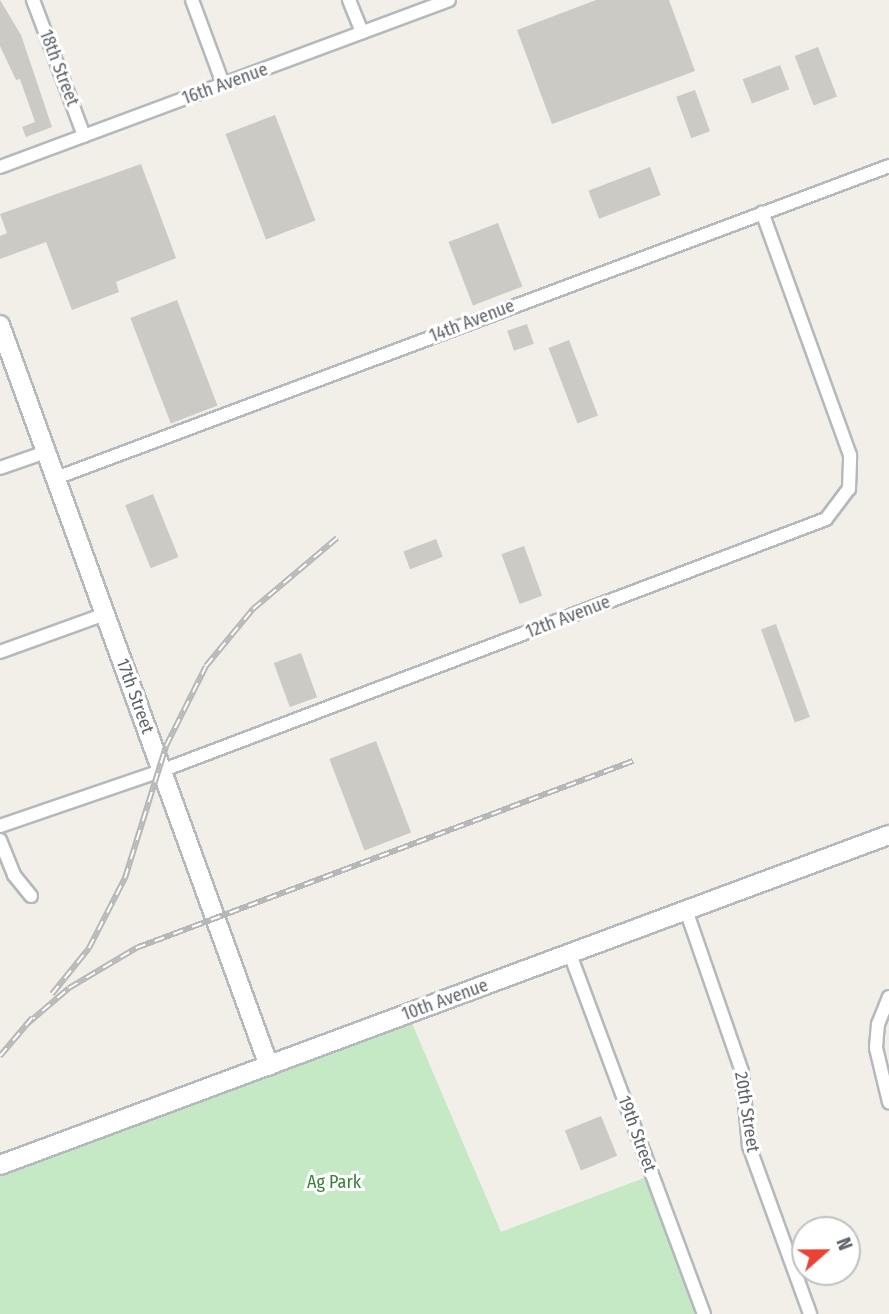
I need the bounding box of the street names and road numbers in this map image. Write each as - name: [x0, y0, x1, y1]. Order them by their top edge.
- street label: 18th Street: [35, 27, 83, 109]
- street label: 16th Avenue: [179, 59, 271, 109]
- street label: 14th Avenue: [426, 295, 518, 347]
- street label: 12th Avenue: [523, 591, 613, 643]
- street label: 17th Street: [111, 656, 159, 736]
- street label: 10th Avenue: [399, 974, 491, 1026]
- street label: 20th Street: [730, 1070, 764, 1154]
- street label: 19th Street: [613, 1093, 661, 1175]

